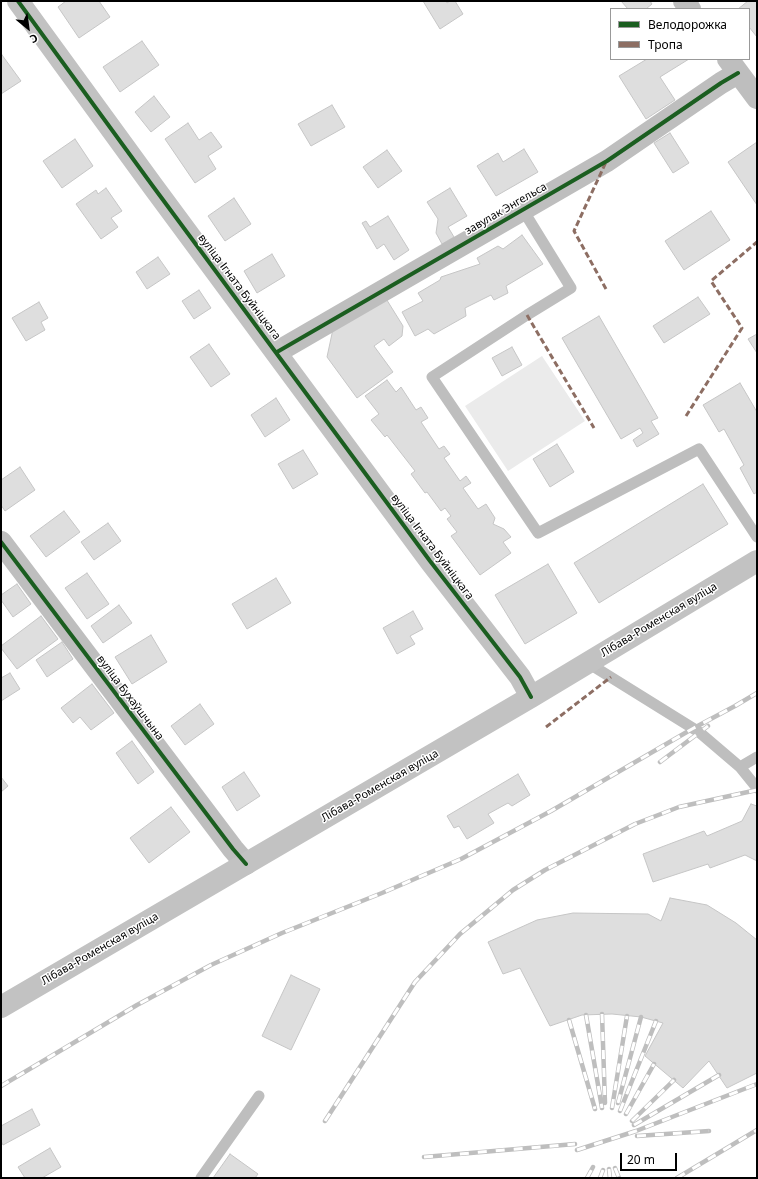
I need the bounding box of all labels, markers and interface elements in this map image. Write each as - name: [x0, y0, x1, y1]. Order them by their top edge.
- north arrow: [8, 8, 48, 48]
- legend: [610, 8, 750, 60]
- text: Велодорожка: [648, 16, 727, 33]
- text: С: [27, 31, 41, 47]
- text: Тропа: [648, 36, 683, 53]
- street label: завулак Энгельса: [463, 180, 549, 238]
- street label: вуліца Ігната Буйніцкага: [195, 232, 283, 342]
- street label: вуліца Ігната Буйніцкага: [388, 492, 476, 602]
- street label: Лібава-Роменская вуліца: [599, 580, 719, 660]
- street label: вуліца Бухаўшчына: [94, 653, 166, 743]
- street label: Лібава-Роменская вуліца: [319, 747, 441, 825]
- street label: Лібава-Роменская вуліца: [39, 910, 161, 988]
- scale bar: [622, 1145, 679, 1171]
- text: 20 m: [627, 1151, 655, 1168]

